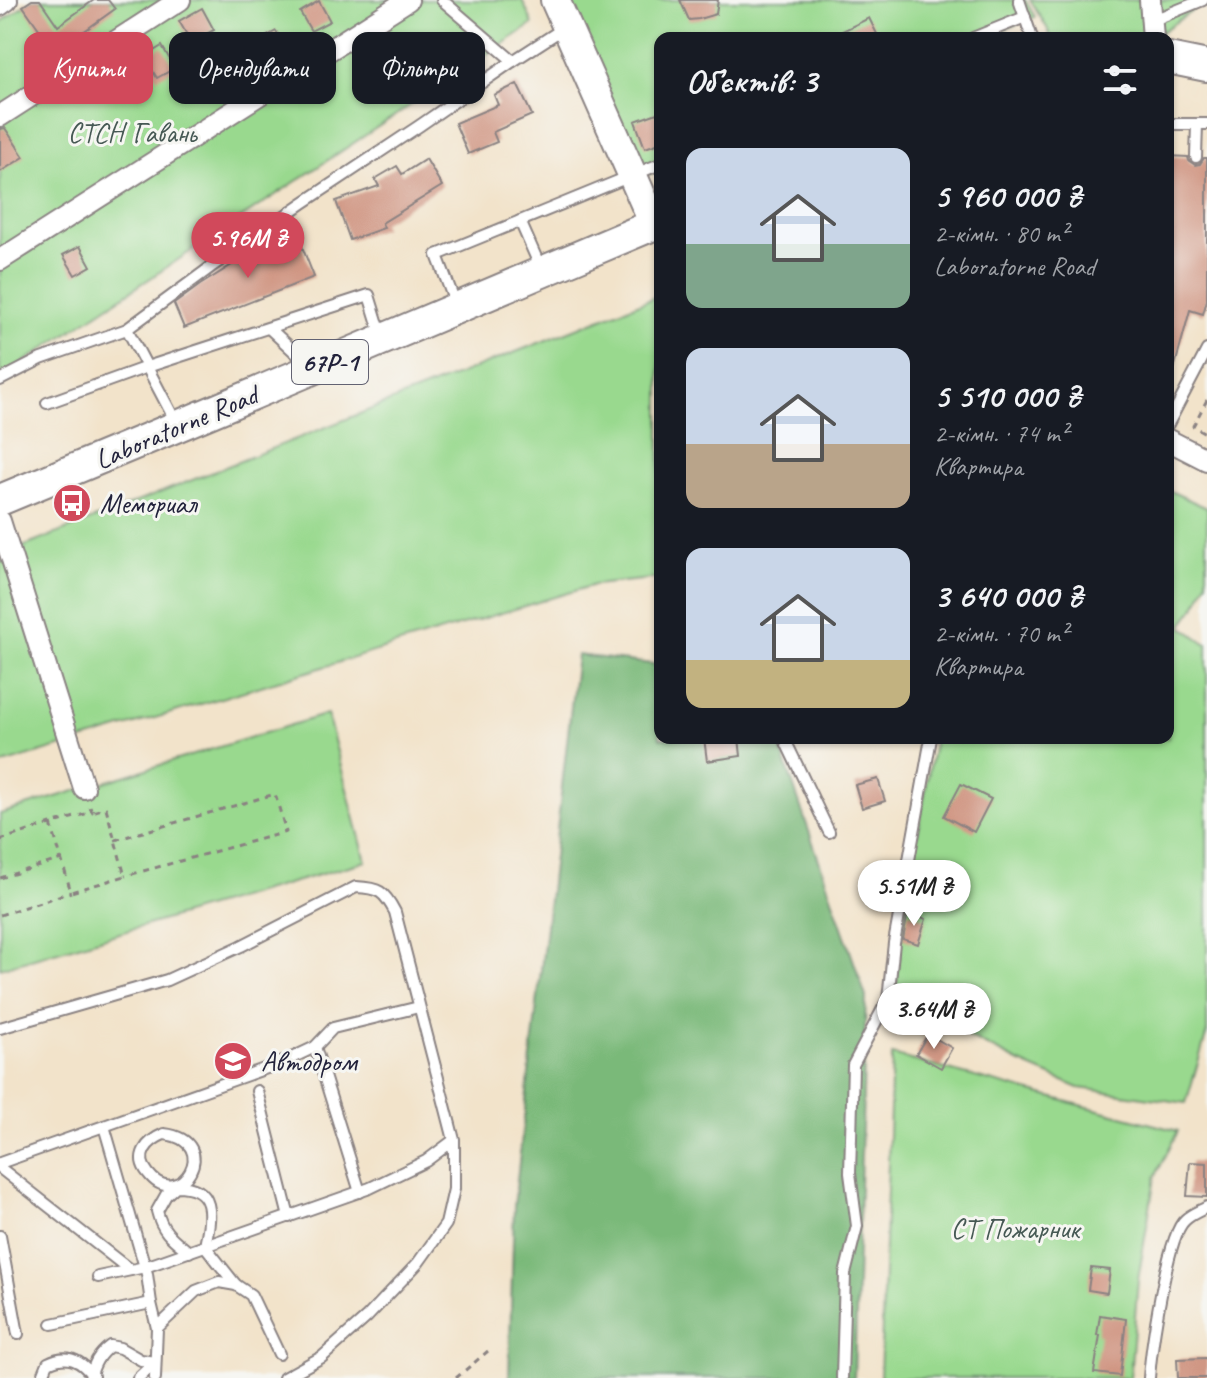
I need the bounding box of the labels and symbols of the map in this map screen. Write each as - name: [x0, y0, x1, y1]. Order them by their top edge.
- park label: СТСН Гавань: [68, 115, 199, 150]
- pin: 5.96M ₴: [174, 212, 322, 280]
- road number: 67Р-1: [292, 340, 368, 384]
- street label: Laboratorne Road: [89, 375, 266, 477]
- bus stop icon: Мемориал: [51, 482, 93, 524]
- place label: Мемориал: [100, 486, 198, 521]
- pin: 5.51M ₴: [840, 860, 988, 928]
- pin: 3.64M ₴: [860, 983, 1008, 1051]
- school or university icon: Автодром: [212, 1040, 254, 1082]
- place label: Автодром: [261, 1044, 359, 1079]
- park label: СТ Пожарник: [951, 1211, 1082, 1246]

